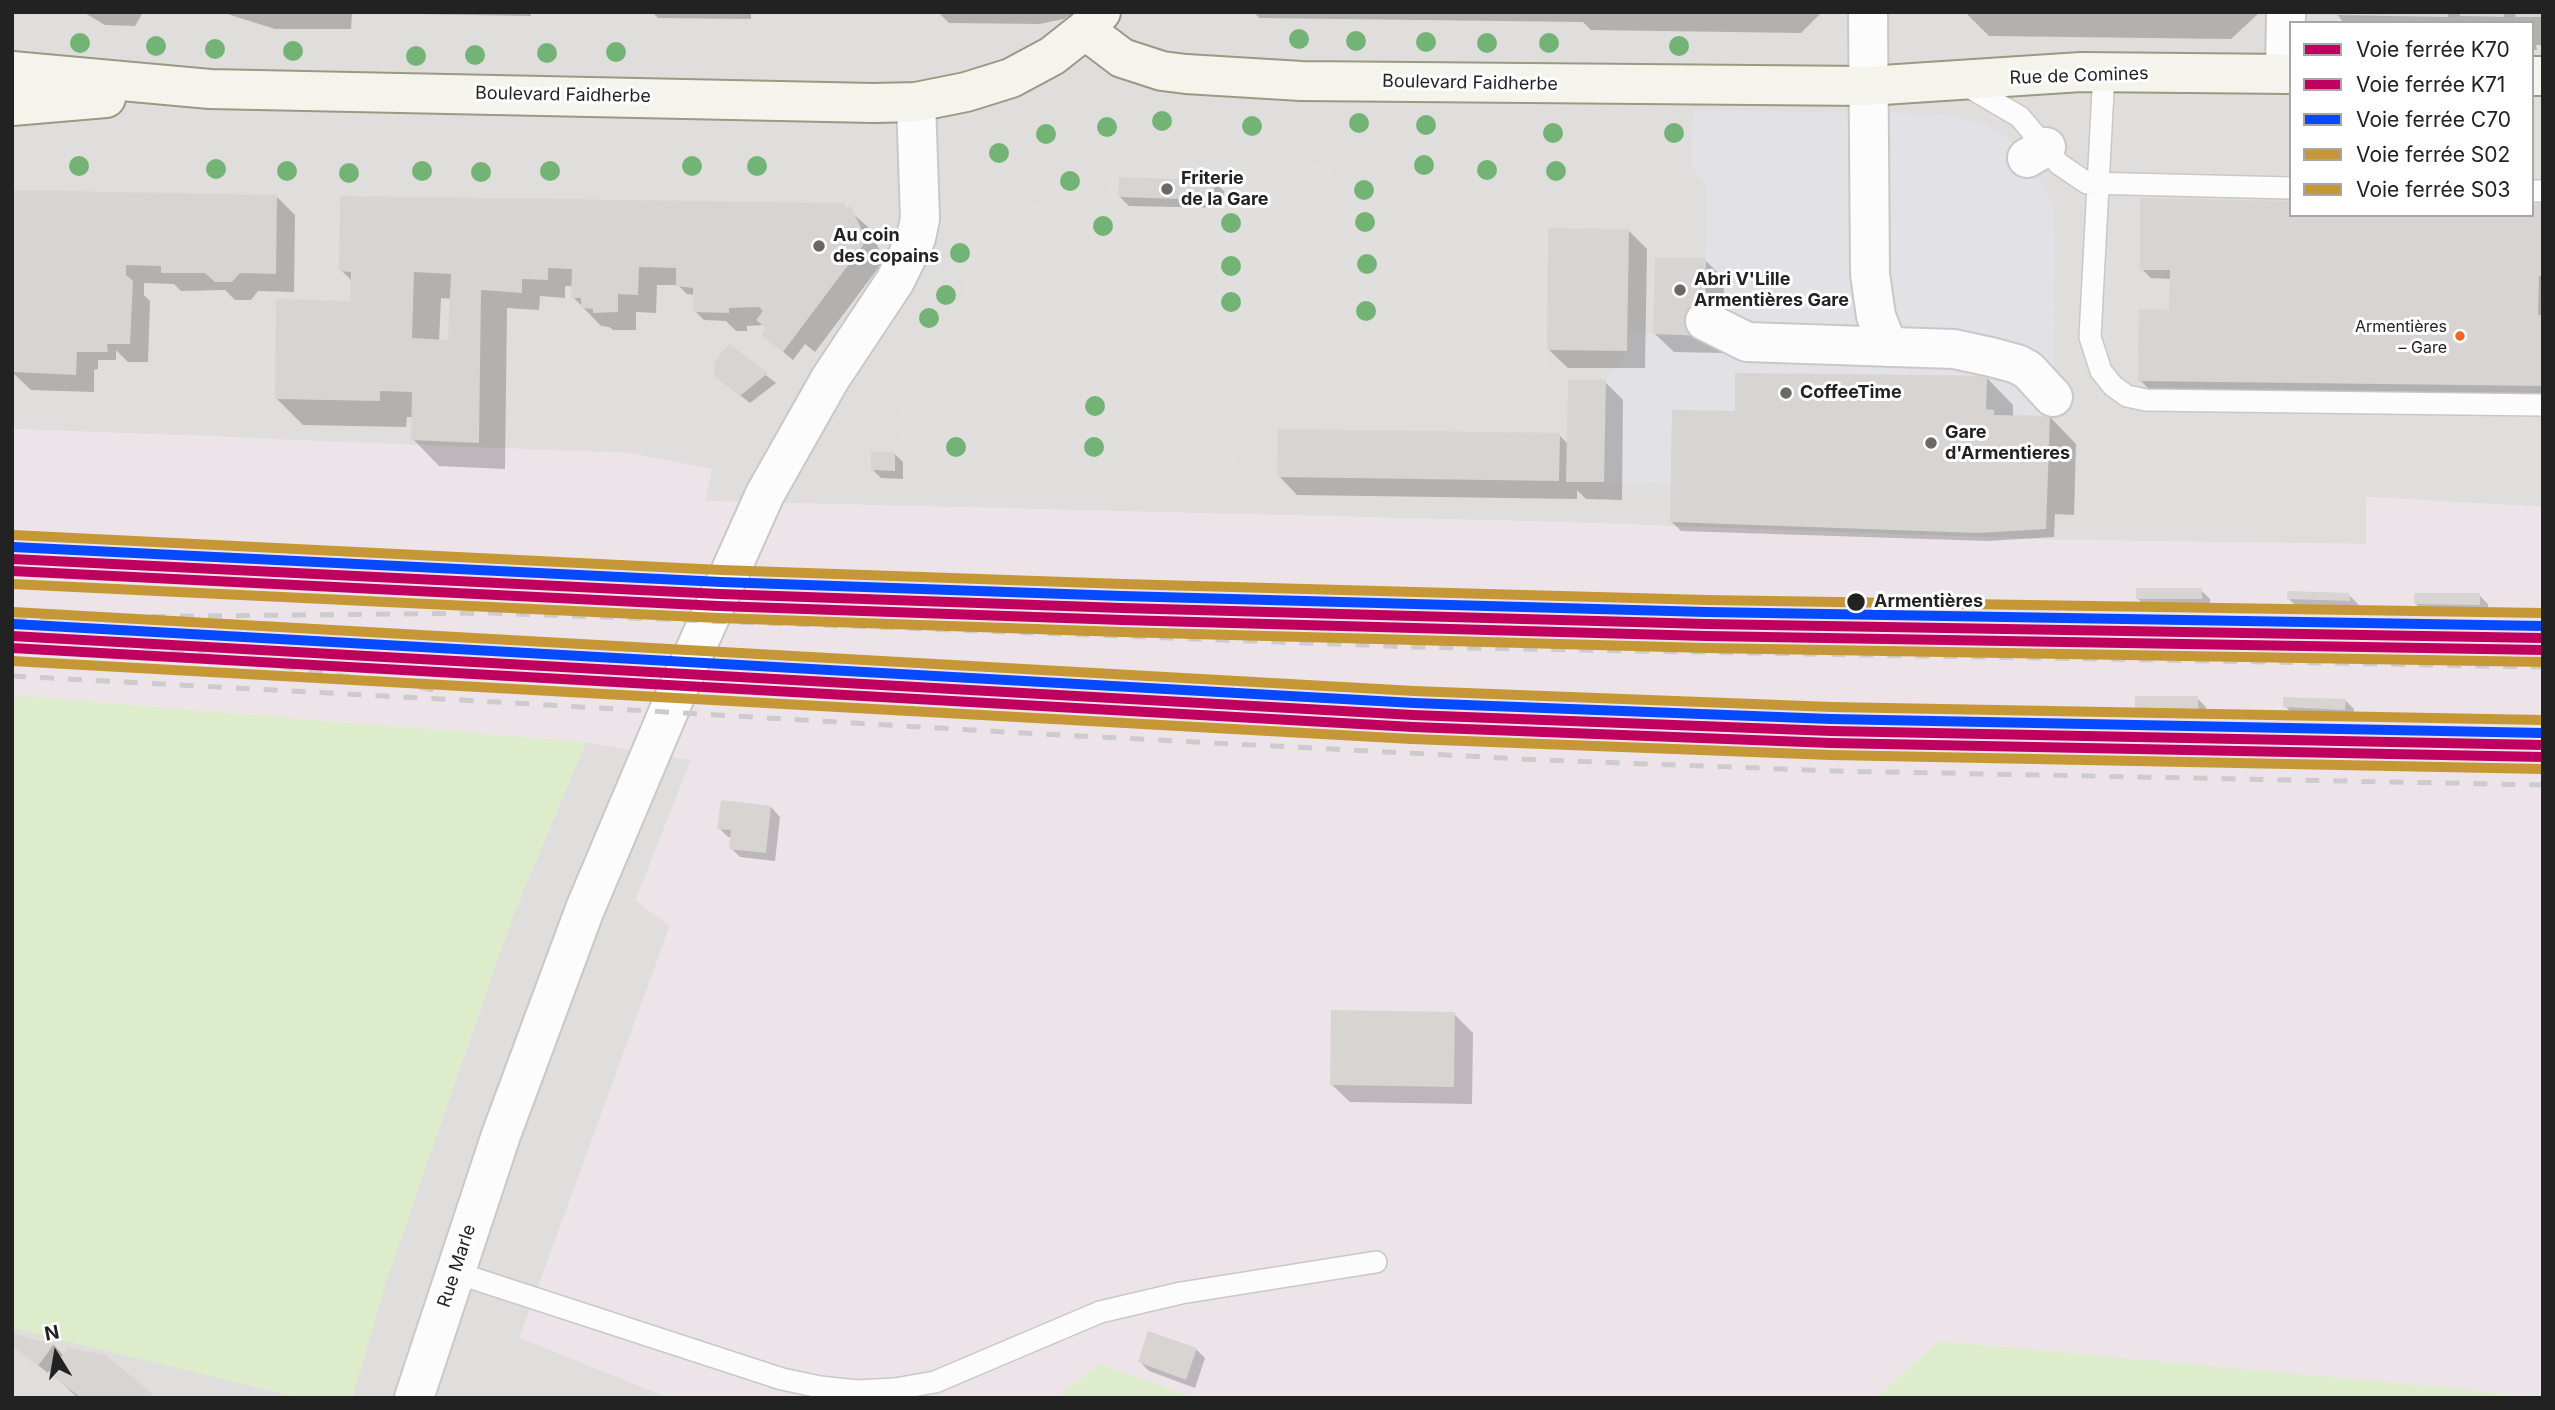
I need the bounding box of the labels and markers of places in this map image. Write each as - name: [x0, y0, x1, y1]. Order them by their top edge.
- place label: Friterie de la Gare: [1181, 168, 1268, 210]
- marker: Friterie de la Gare: [1159, 181, 1175, 197]
- place label: Au coin des copains: [833, 225, 939, 268]
- marker: Au coin des copains: [811, 238, 827, 254]
- place label: Abri V'Lille Armentières Gare: [1694, 269, 1849, 312]
- marker: Abri V'Lille Armentières Gare: [1672, 282, 1688, 298]
- place label: Armentières – Gare: [2355, 317, 2447, 355]
- marker: Armentières – Gare: [2453, 329, 2467, 343]
- place label: CoffeeTime: [1800, 382, 1902, 404]
- marker: CoffeeTime: [1778, 385, 1794, 401]
- place label: Gare d'Armentieres: [1945, 422, 2070, 464]
- marker: Gare d'Armentieres: [1923, 435, 1939, 451]
- marker: Armentières: [1845, 591, 1867, 613]
- place label: Armentières: [1874, 591, 1983, 613]

